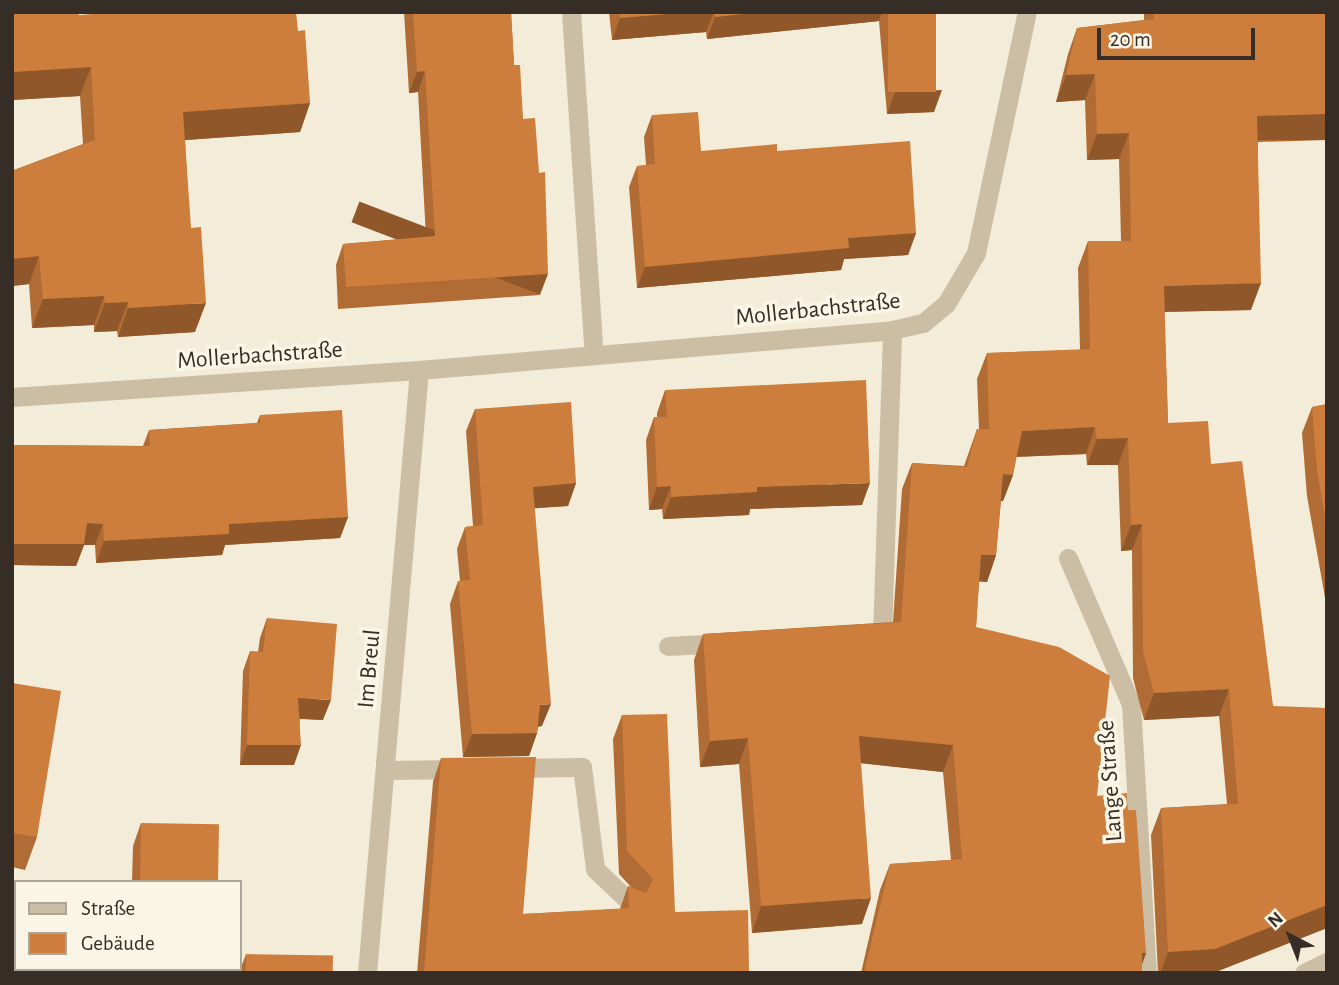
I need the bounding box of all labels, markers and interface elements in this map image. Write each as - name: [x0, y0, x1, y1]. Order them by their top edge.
- scale bar: [1101, 14, 1258, 58]
- text: 20 m: [1110, 29, 1151, 50]
- street label: Mollerbachstraße: [734, 287, 902, 333]
- street label: Mollerbachstraße: [176, 336, 344, 376]
- street label: Im Breul: [352, 628, 388, 710]
- street label: Lange Straße: [1092, 719, 1130, 843]
- legend: [14, 880, 242, 971]
- text: Straße: [81, 898, 135, 919]
- north arrow: [1255, 901, 1325, 971]
- text: N: [1264, 909, 1287, 932]
- text: Gebäude: [81, 933, 155, 954]

